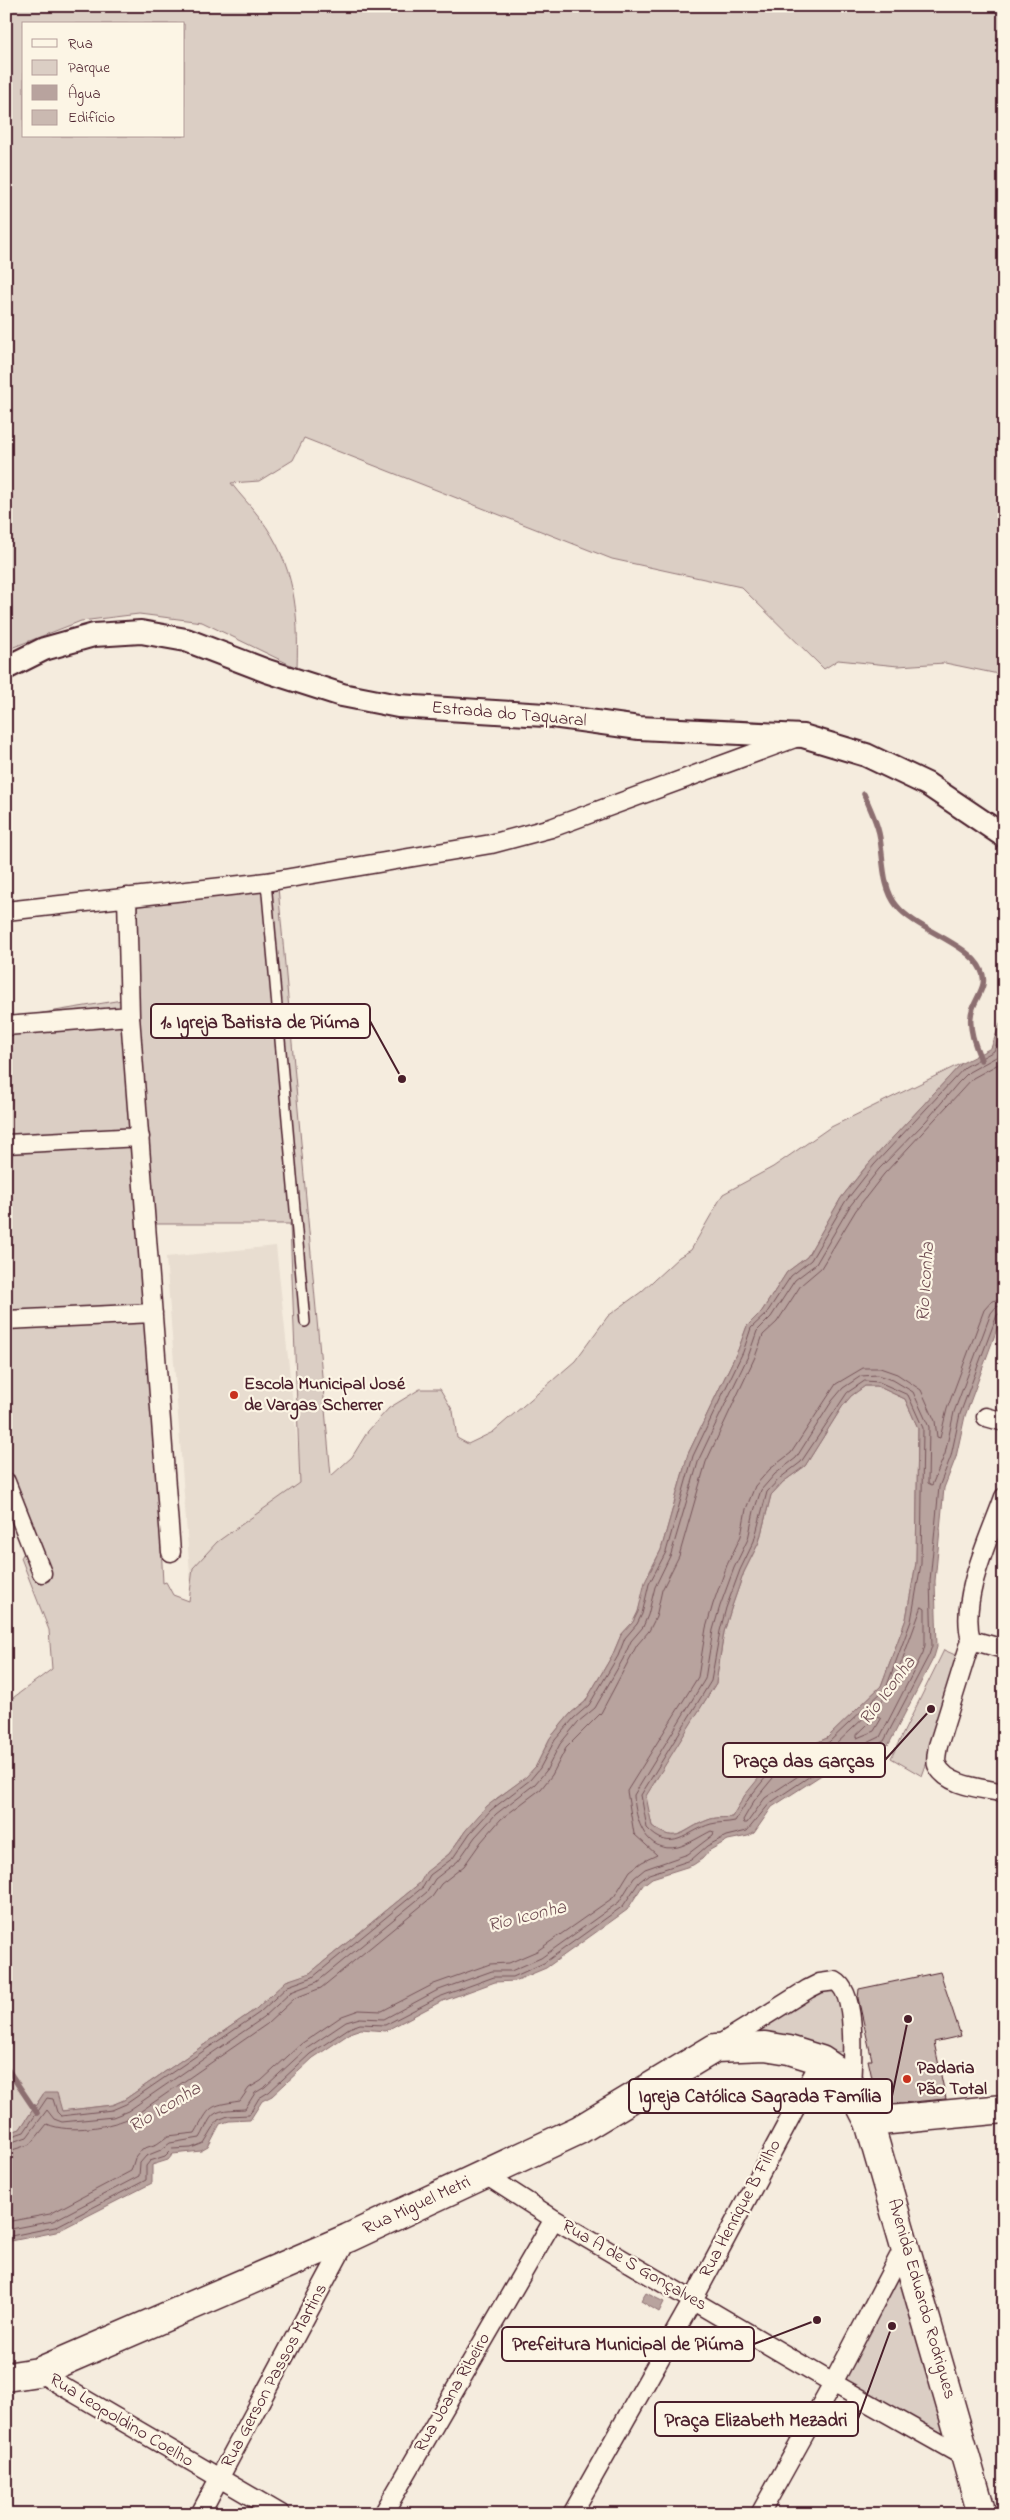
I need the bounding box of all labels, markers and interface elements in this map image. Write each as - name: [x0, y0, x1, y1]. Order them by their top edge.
- legend: [22, 22, 185, 138]
- text: Rua: [68, 33, 93, 55]
- text: Parque: [68, 57, 110, 79]
- text: Água: [68, 83, 101, 106]
- text: Edifício: [68, 107, 115, 129]
- street label: Estrada do Taquaral: [430, 695, 588, 735]
- callout: 1ª Igreja Batista de Piúma: [151, 1004, 370, 1038]
- text: 1ª Igreja Batista de Piúma: [161, 1010, 359, 1039]
- water label: Rio Iconha: [910, 1240, 942, 1323]
- place label: Escola Municipal José de Vargas Scherrer: [244, 1372, 406, 1420]
- marker: Escola Municipal José de Vargas Scherrer: [228, 1389, 240, 1401]
- water label: Rio Iconha: [853, 1650, 923, 1731]
- callout: Praça das Garças: [723, 1743, 885, 1777]
- text: Praça das Garças: [733, 1749, 875, 1776]
- water label: Rio Iconha: [485, 1894, 570, 1940]
- place label: Padaria Pão Total: [917, 2056, 987, 2103]
- marker: Padaria Pão Total: [901, 2073, 913, 2085]
- water label: Rio Iconha: [124, 2075, 207, 2140]
- callout: Igreja Católica Sagrada Família: [629, 2079, 892, 2113]
- text: Igreja Católica Sagrada Família: [638, 2084, 882, 2113]
- street label: Rua Henrique B Filho: [694, 2135, 788, 2283]
- street label: Rua Miguel Metri: [359, 2170, 476, 2243]
- street label: Avenida Eduardo Rodrigues: [879, 2196, 962, 2403]
- street label: Rua A de S Gonçalves: [557, 2214, 711, 2318]
- street label: Rua Gerson Passos Martins: [215, 2279, 335, 2473]
- callout: Prefeitura Municipal de Piúma: [502, 2327, 754, 2361]
- street label: Rua Joana Ribeiro: [408, 2328, 498, 2458]
- text: Prefeitura Municipal de Piúma: [512, 2332, 744, 2359]
- street label: Rua Leopoldino Coelho: [44, 2368, 198, 2474]
- callout: Praça Elizabeth Mezadri: [655, 2402, 858, 2436]
- text: Praça Elizabeth Mezadri: [665, 2408, 847, 2435]

